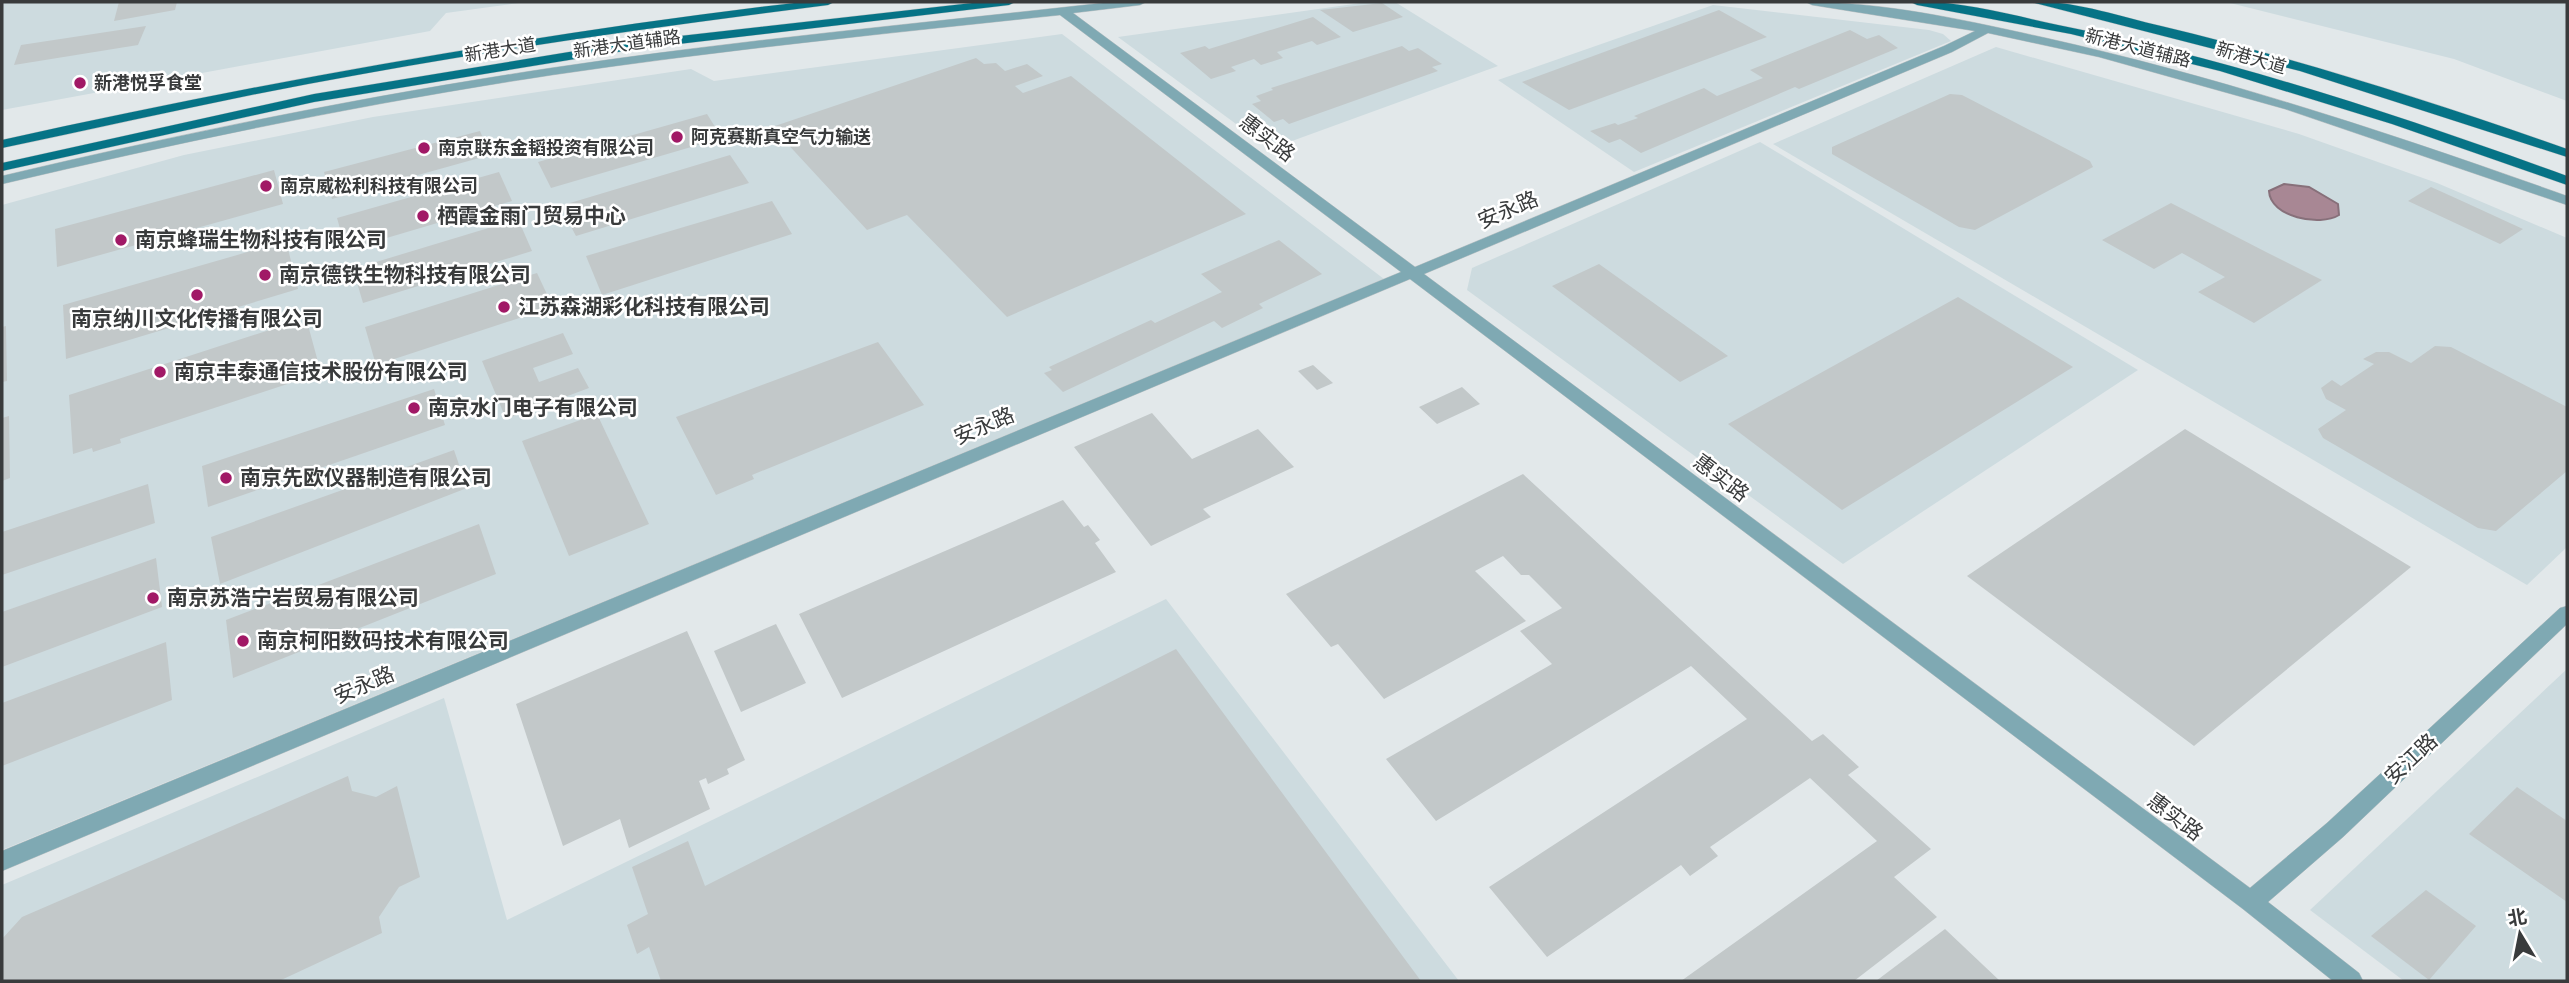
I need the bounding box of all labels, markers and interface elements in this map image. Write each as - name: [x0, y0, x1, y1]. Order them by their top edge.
- street label: 新港大道辅路: [2083, 23, 2193, 72]
- street label: 新港大道辅路: [572, 25, 682, 62]
- street label: 新港大道: [463, 33, 537, 66]
- street label: 新港大道: [2213, 37, 2289, 78]
- place label: 新港悦孚食堂: [94, 71, 202, 94]
- marker: 新港悦孚食堂: [72, 75, 88, 91]
- street label: 惠实路: [1234, 108, 1301, 167]
- place label: 阿克赛斯真空气力输送: [691, 125, 871, 148]
- marker: 阿克赛斯真空气力输送: [669, 129, 685, 145]
- place label: 南京联东金韬投资有限公司: [438, 136, 654, 159]
- marker: 南京联东金韬投资有限公司: [416, 140, 432, 156]
- place label: 南京威松利科技有限公司: [280, 174, 478, 197]
- marker: 南京威松利科技有限公司: [258, 178, 274, 194]
- street label: 安永路: [1474, 185, 1542, 234]
- place label: 栖霞金雨门贸易中心: [437, 202, 626, 229]
- marker: 栖霞金雨门贸易中心: [415, 208, 431, 224]
- place label: 南京蜂瑞生物科技有限公司: [135, 226, 387, 253]
- marker: 南京蜂瑞生物科技有限公司: [113, 232, 129, 248]
- place label: 南京德铁生物科技有限公司: [279, 261, 531, 288]
- marker: 南京德铁生物科技有限公司: [257, 267, 273, 283]
- marker: 南京纳川文化传播有限公司: [189, 287, 205, 303]
- place label: 江苏森湖彩化科技有限公司: [518, 293, 770, 320]
- marker: 江苏森湖彩化科技有限公司: [496, 299, 512, 315]
- place label: 南京纳川文化传播有限公司: [71, 305, 323, 332]
- place label: 南京丰泰通信技术股份有限公司: [174, 358, 468, 385]
- marker: 南京丰泰通信技术股份有限公司: [152, 364, 168, 380]
- place label: 南京水门电子有限公司: [428, 394, 638, 421]
- marker: 南京水门电子有限公司: [406, 400, 422, 416]
- street label: 安永路: [950, 401, 1018, 450]
- street label: 惠实路: [1688, 448, 1755, 507]
- place label: 南京先欧仪器制造有限公司: [240, 464, 492, 491]
- marker: 南京先欧仪器制造有限公司: [218, 470, 234, 486]
- place label: 南京苏浩宁岩贸易有限公司: [167, 584, 419, 611]
- marker: 南京苏浩宁岩贸易有限公司: [145, 590, 161, 606]
- place label: 南京柯阳数码技术有限公司: [257, 627, 509, 654]
- marker: 南京柯阳数码技术有限公司: [235, 633, 251, 649]
- street label: 安永路: [330, 660, 398, 709]
- street label: 安江路: [2378, 727, 2443, 790]
- street label: 惠实路: [2142, 787, 2209, 846]
- north arrow: [2485, 899, 2555, 969]
- text: 北: [2506, 904, 2528, 931]

